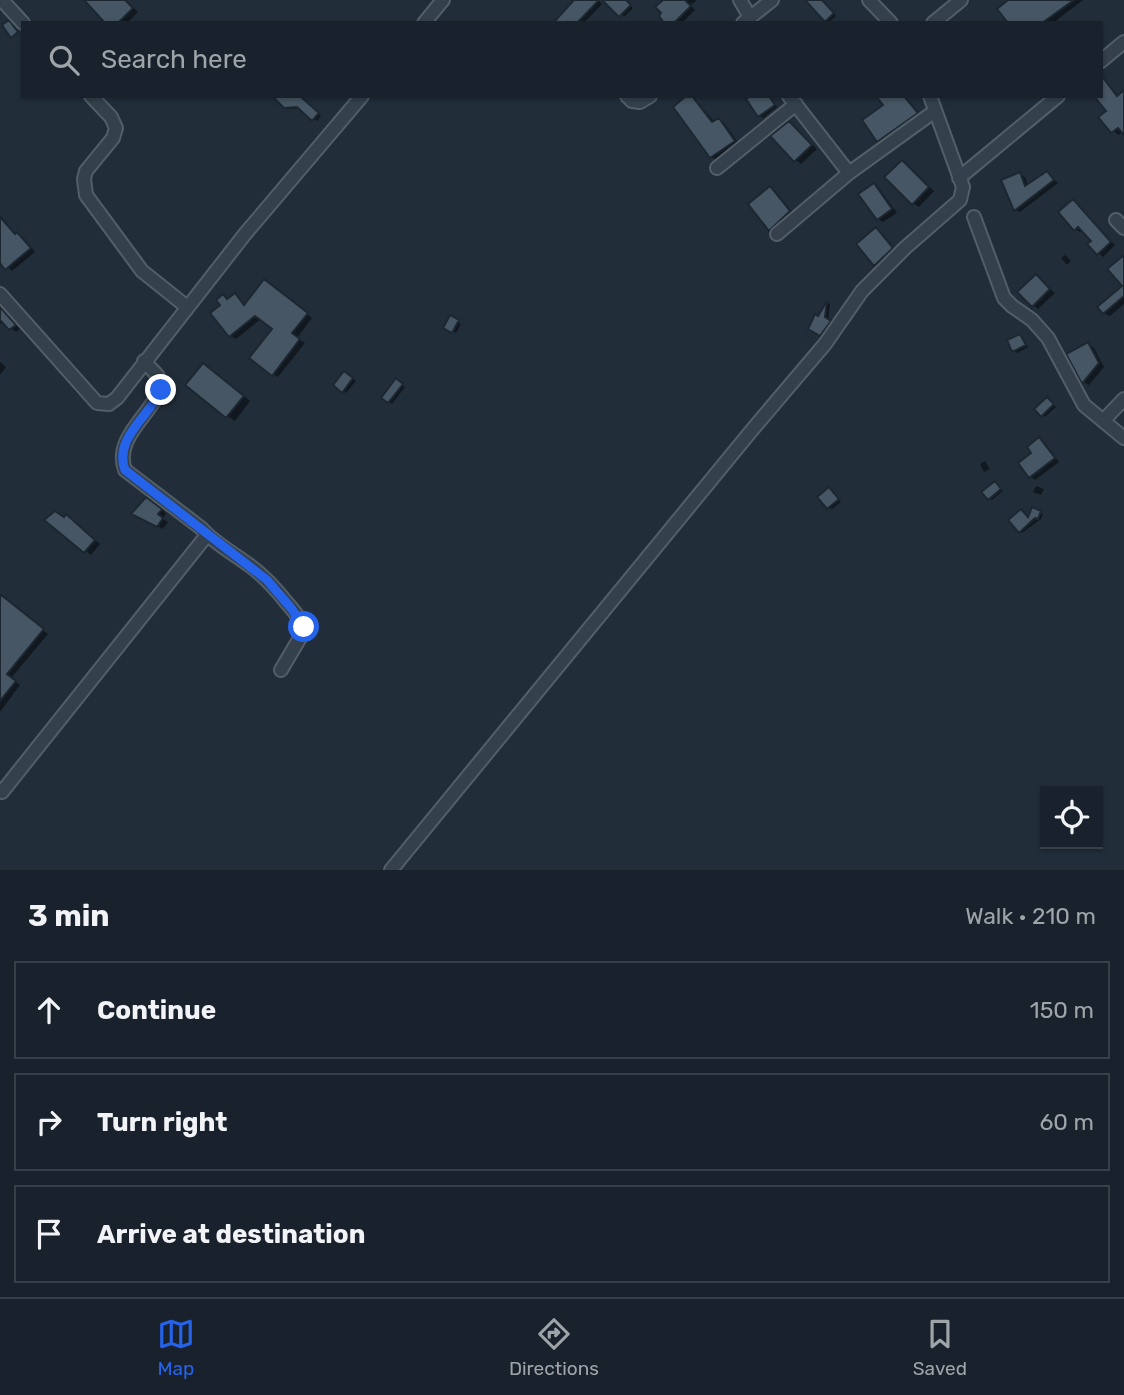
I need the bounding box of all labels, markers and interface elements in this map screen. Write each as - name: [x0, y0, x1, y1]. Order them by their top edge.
- search box: [21, 21, 1103, 98]
- icon: search: [45, 41, 83, 79]
- text: Search here: [101, 44, 247, 75]
- route end: [145, 374, 176, 405]
- route start: [288, 611, 319, 642]
- map controls: [1040, 786, 1103, 849]
- button: locate: [1040, 786, 1103, 849]
- text: 3 min: [28, 898, 110, 934]
- text: Walk · 210 m: [965, 902, 1096, 930]
- icon: ahead: [30, 991, 68, 1029]
- text: Continue: [97, 995, 216, 1026]
- text: 150 m: [1030, 996, 1094, 1024]
- icon: right: [30, 1103, 68, 1141]
- text: Turn right: [97, 1107, 227, 1138]
- text: 60 m: [1039, 1108, 1094, 1136]
- icon: arrive: [30, 1215, 68, 1253]
- text: Arrive at destination: [97, 1219, 365, 1250]
- tab: Map: [157, 1315, 195, 1380]
- tab: Directions: [509, 1315, 599, 1380]
- tab: Saved: [913, 1315, 967, 1380]

